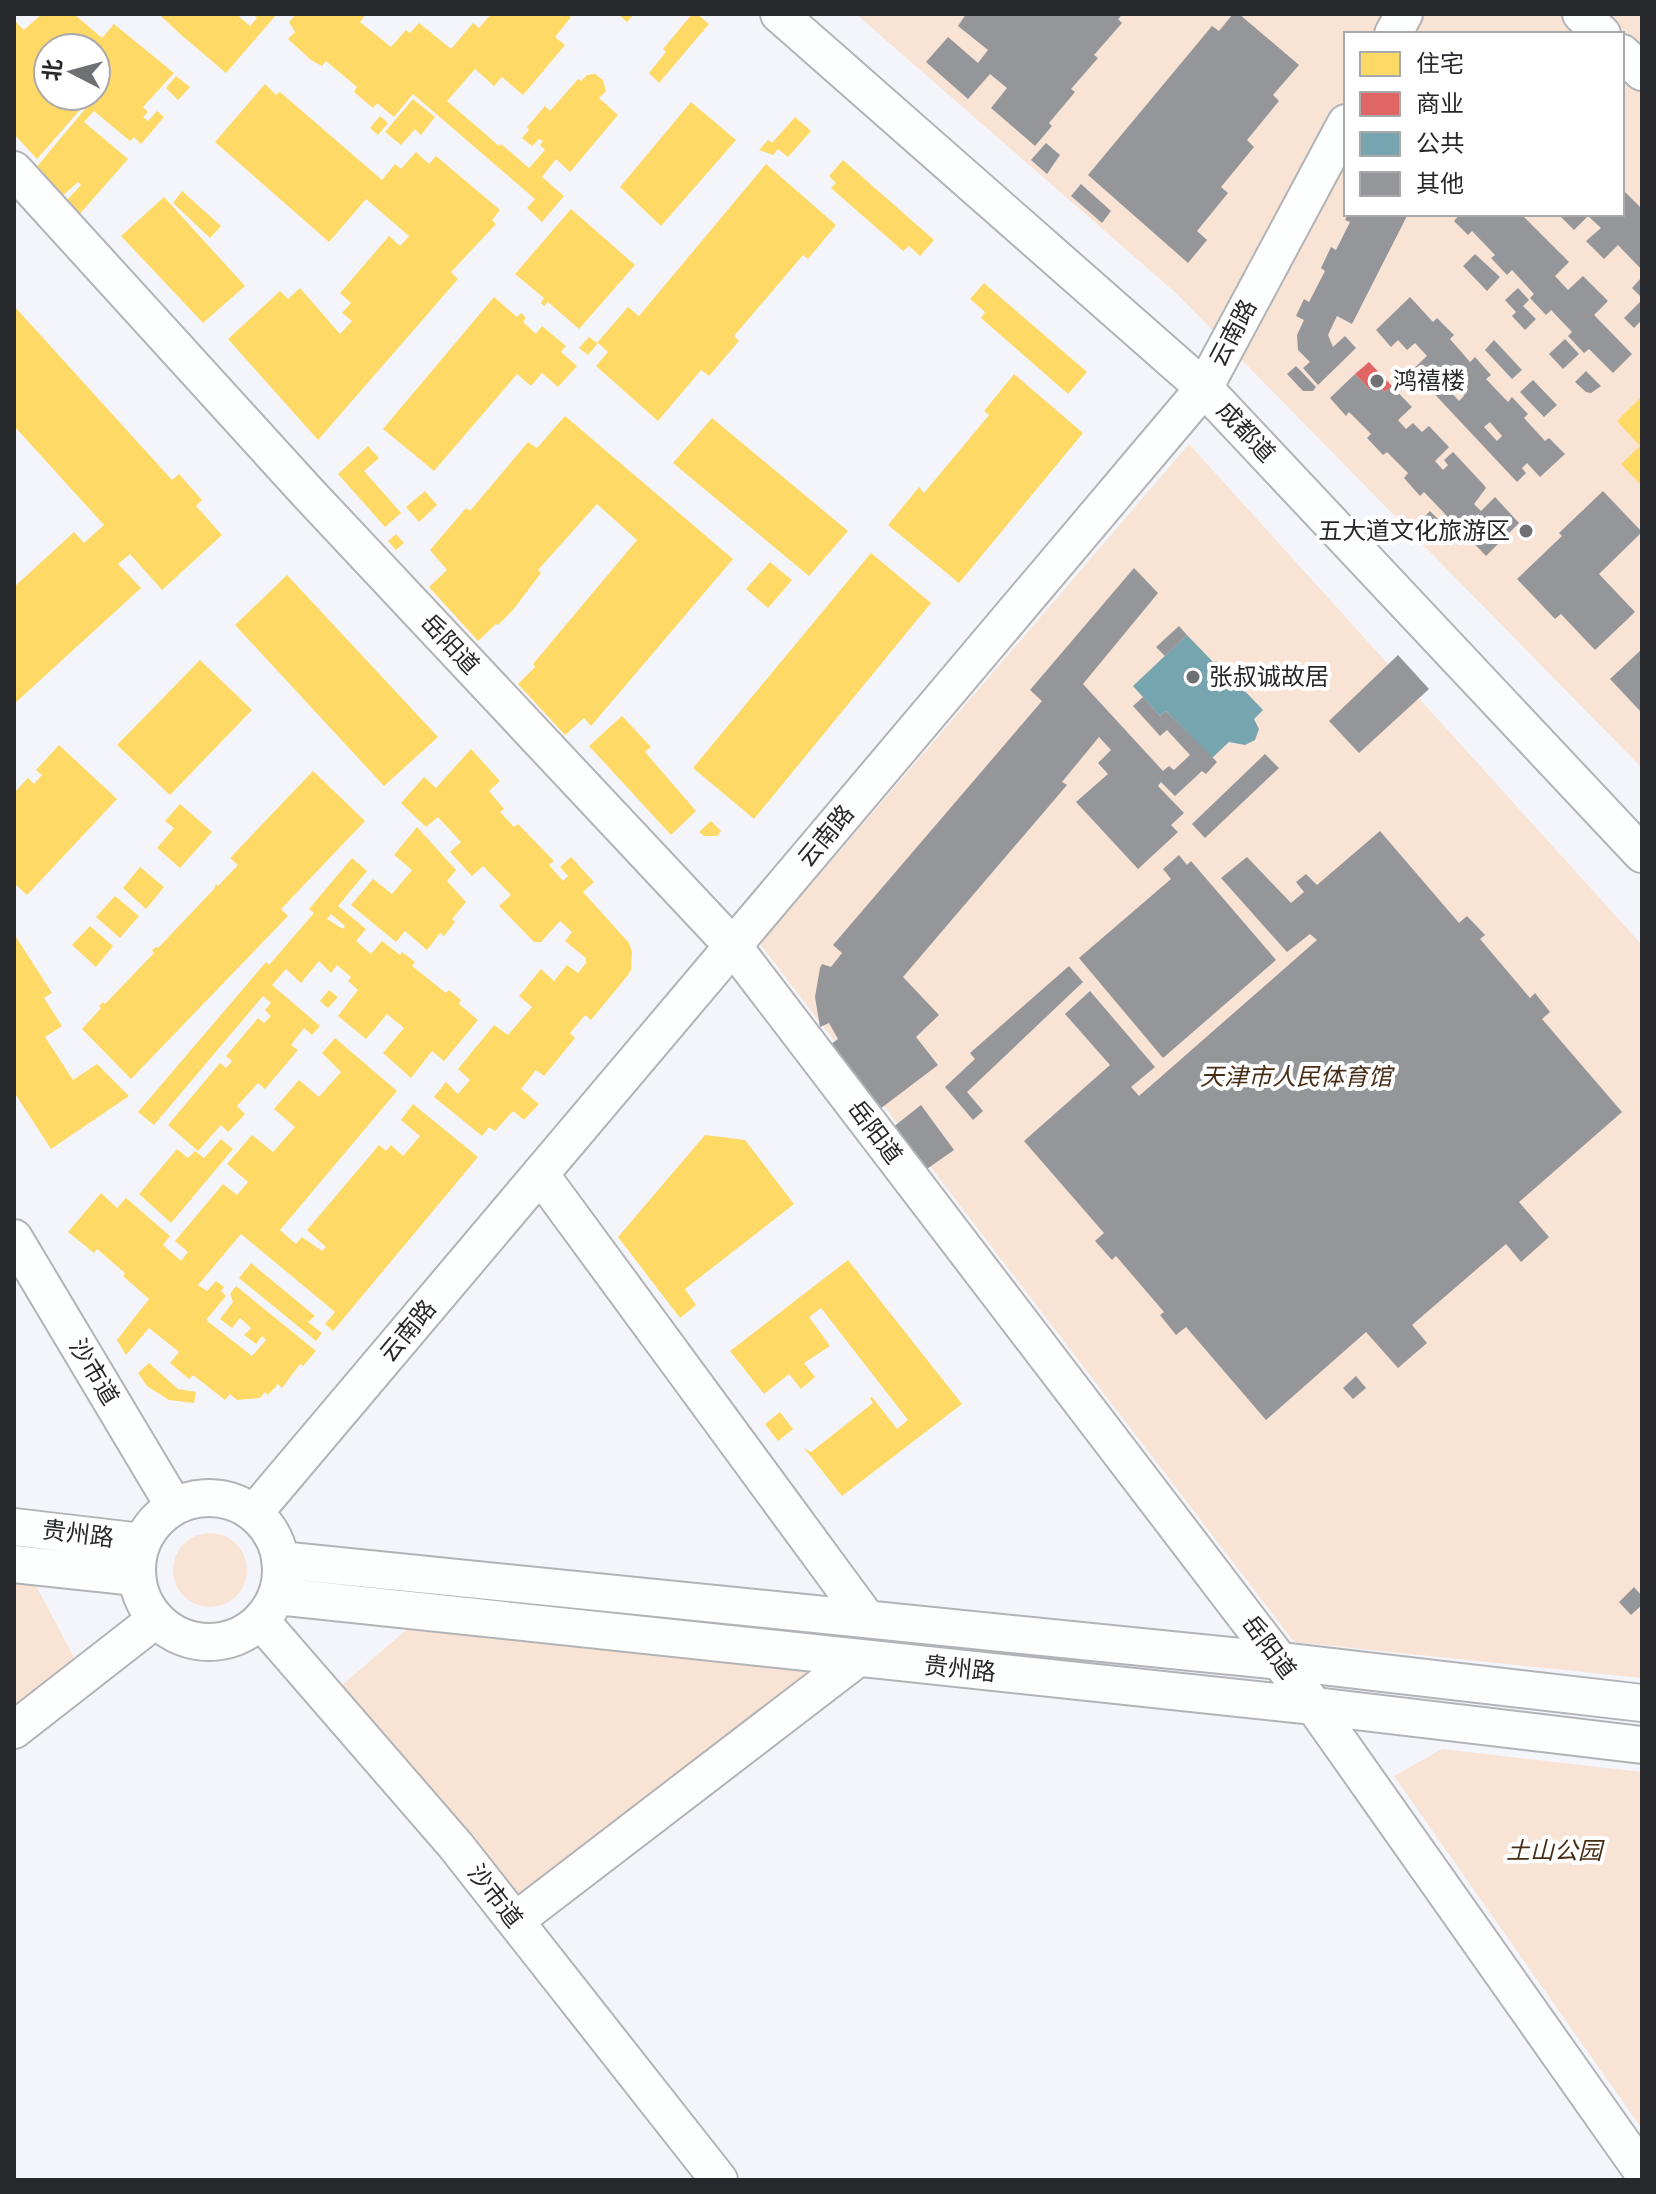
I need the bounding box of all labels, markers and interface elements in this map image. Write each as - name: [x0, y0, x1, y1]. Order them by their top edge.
- north arrow: [32, 32, 112, 112]
- legend: [1344, 32, 1624, 216]
- text: 住宅: [1416, 48, 1464, 79]
- text: 北: [37, 57, 67, 82]
- text: 商业: [1416, 88, 1464, 119]
- text: 公共: [1416, 128, 1464, 159]
- text: 其他: [1416, 168, 1464, 199]
- street label: 云南路: [1202, 294, 1263, 372]
- place label: 鸿禧楼: [1393, 365, 1465, 396]
- marker: 鸿禧楼: [1368, 372, 1386, 390]
- street label: 成都道: [1210, 395, 1282, 469]
- place label: 五大道文化旅游区: [1318, 515, 1510, 546]
- marker: 五大道文化旅游区: [1517, 522, 1535, 540]
- street label: 岳阳道: [414, 607, 486, 681]
- place label: 张叔诚故居: [1209, 661, 1329, 692]
- marker: 张叔诚故居: [1184, 668, 1202, 686]
- street label: 云南路: [791, 798, 861, 873]
- park label: 天津市人民体育馆: [1200, 1061, 1395, 1092]
- street label: 岳阳道: [841, 1094, 909, 1170]
- street label: 云南路: [373, 1293, 443, 1368]
- street label: 沙市道: [63, 1333, 126, 1411]
- street label: 贵州路: [40, 1514, 116, 1553]
- street label: 岳阳道: [1235, 1609, 1303, 1685]
- street label: 贵州路: [923, 1649, 997, 1688]
- park label: 土山公园: [1506, 1835, 1605, 1866]
- street label: 沙市道: [461, 1858, 530, 1934]

